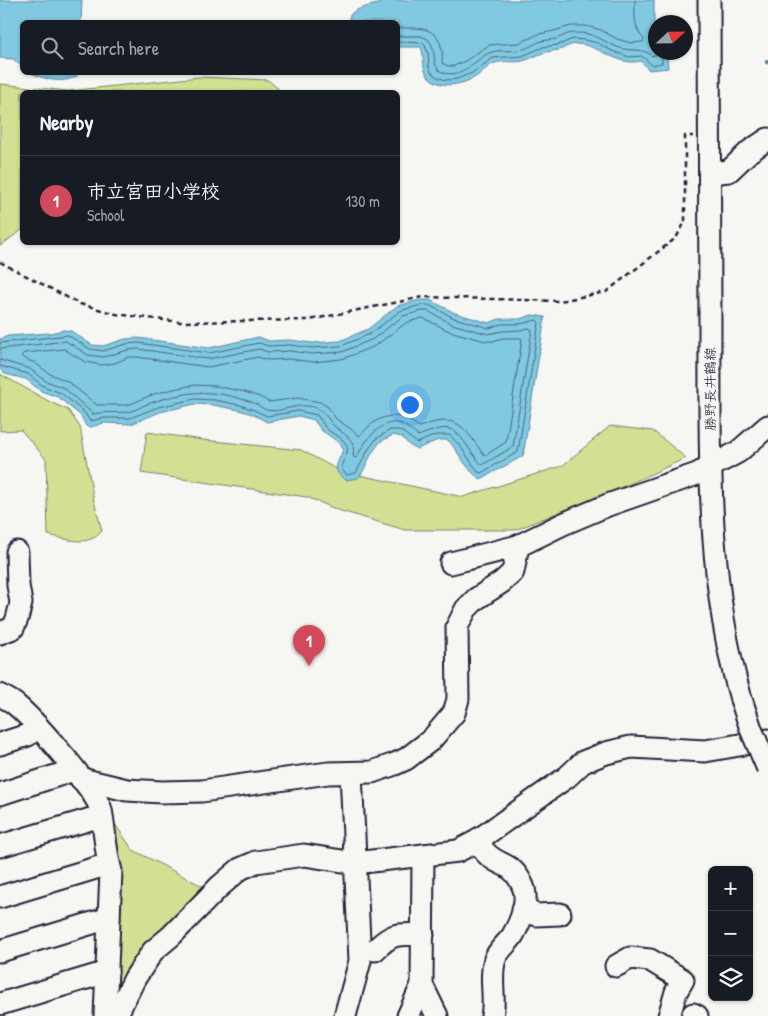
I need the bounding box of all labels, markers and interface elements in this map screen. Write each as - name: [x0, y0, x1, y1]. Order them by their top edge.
- north arrow: [648, 15, 693, 60]
- search box: [20, 20, 400, 75]
- icon: search: [38, 34, 66, 62]
- text: Search here: [78, 35, 159, 61]
- text: Nearby: [40, 108, 93, 137]
- text: 市立宮田小学校: [87, 178, 220, 204]
- text: 1: [53, 190, 59, 212]
- text: 130 m: [345, 190, 380, 212]
- text: School: [87, 204, 124, 226]
- street label: 勝野長井鶴線: [700, 347, 719, 431]
- your location: [397, 392, 423, 418]
- pin: 1: [293, 625, 325, 666]
- map controls: [708, 866, 753, 1001]
- button: +: [708, 866, 753, 911]
- button: −: [708, 911, 753, 956]
- button: layers: [708, 956, 753, 1001]

